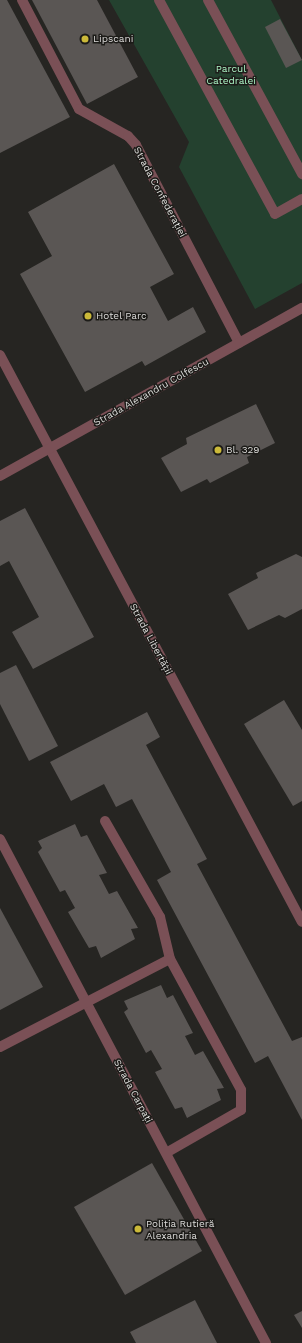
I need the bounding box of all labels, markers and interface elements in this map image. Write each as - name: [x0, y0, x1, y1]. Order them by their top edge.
- place label: Lipscani: [93, 33, 133, 45]
- marker: Lipscani: [80, 34, 90, 44]
- park label: Parcul Catedralei: [206, 62, 256, 86]
- street label: Strada Confederației: [131, 145, 189, 239]
- place label: Hotel Parc: [96, 310, 147, 322]
- marker: Hotel Parc: [83, 311, 93, 321]
- street label: Strada Alexandru Colfescu: [91, 355, 211, 429]
- place label: Bl. 329: [226, 444, 259, 456]
- marker: Bl. 329: [213, 445, 223, 455]
- street label: Strada Libertății: [127, 601, 175, 677]
- street label: Strada Carpați: [111, 1057, 155, 1125]
- place label: Poliția Rutieră Alexandria: [146, 1217, 215, 1240]
- marker: Poliția Rutieră Alexandria: [133, 1224, 143, 1234]

